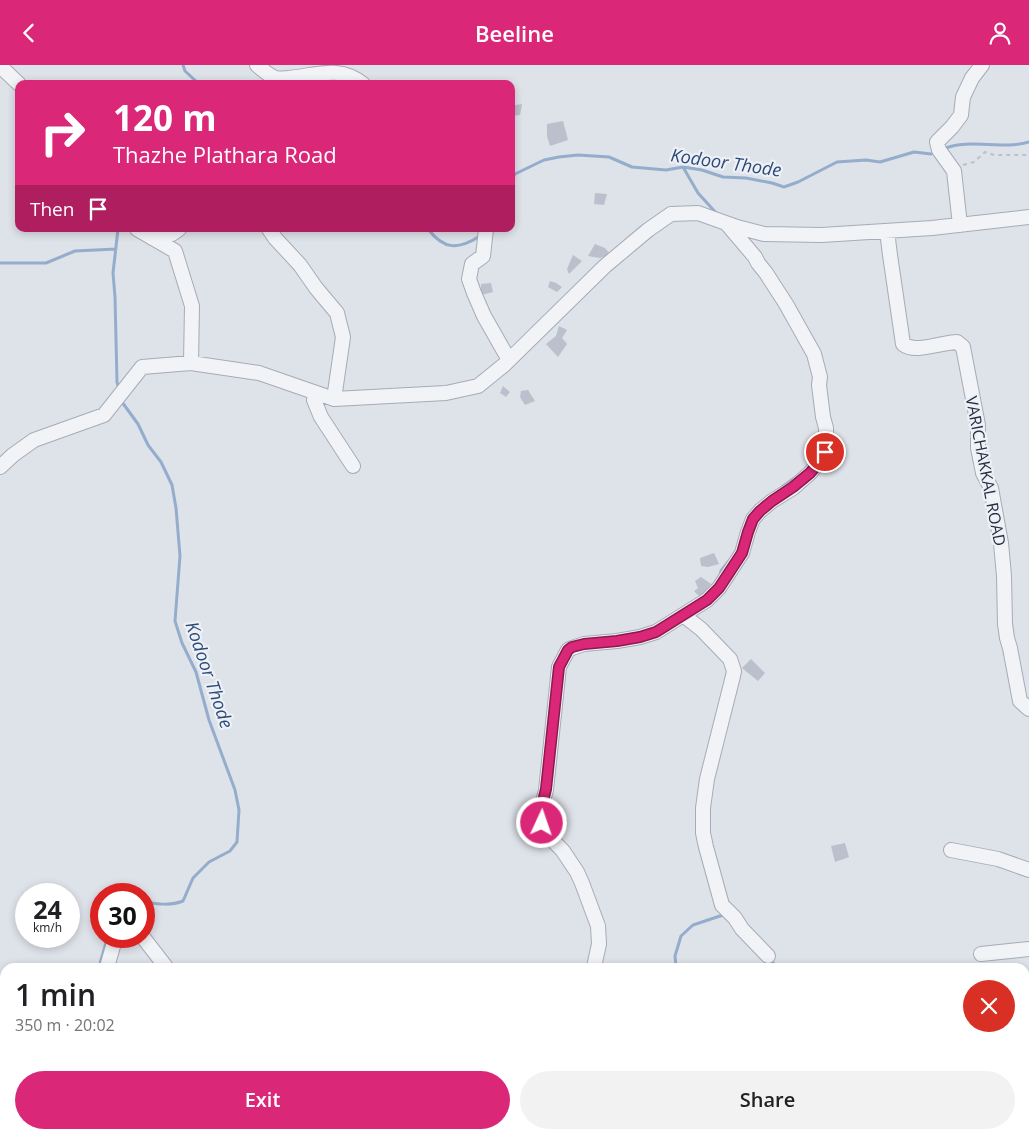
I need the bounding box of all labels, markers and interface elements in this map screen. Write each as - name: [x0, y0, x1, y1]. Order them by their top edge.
- text: Beeline: [475, 18, 554, 48]
- icon: back: [15, 19, 43, 47]
- icon: person: [986, 19, 1014, 47]
- text: 120 m: [113, 94, 217, 141]
- icon: right: [30, 100, 95, 165]
- text: Thazhe Plathara Road: [113, 139, 337, 169]
- water label: Kodoor Thode: [669, 142, 783, 182]
- icon: arrive: [84, 195, 112, 223]
- text: Then: [30, 196, 74, 222]
- street label: VARICHAKKAL ROAD: [961, 394, 1011, 548]
- pin: [804, 431, 846, 473]
- icon: arrive: [811, 438, 839, 466]
- water label: Kodoor Thode: [180, 618, 239, 731]
- position arrow: [515, 796, 567, 848]
- speed limit sign: 30: [90, 883, 155, 948]
- text: 24: [33, 892, 62, 926]
- text: km/h: [33, 919, 62, 936]
- text: 1 min: [15, 974, 96, 1015]
- button: close: [963, 980, 1015, 1032]
- text: 350 m · 20:02: [15, 1014, 115, 1036]
- button: Exit: [15, 1071, 510, 1129]
- button: Share: [520, 1071, 1015, 1129]

